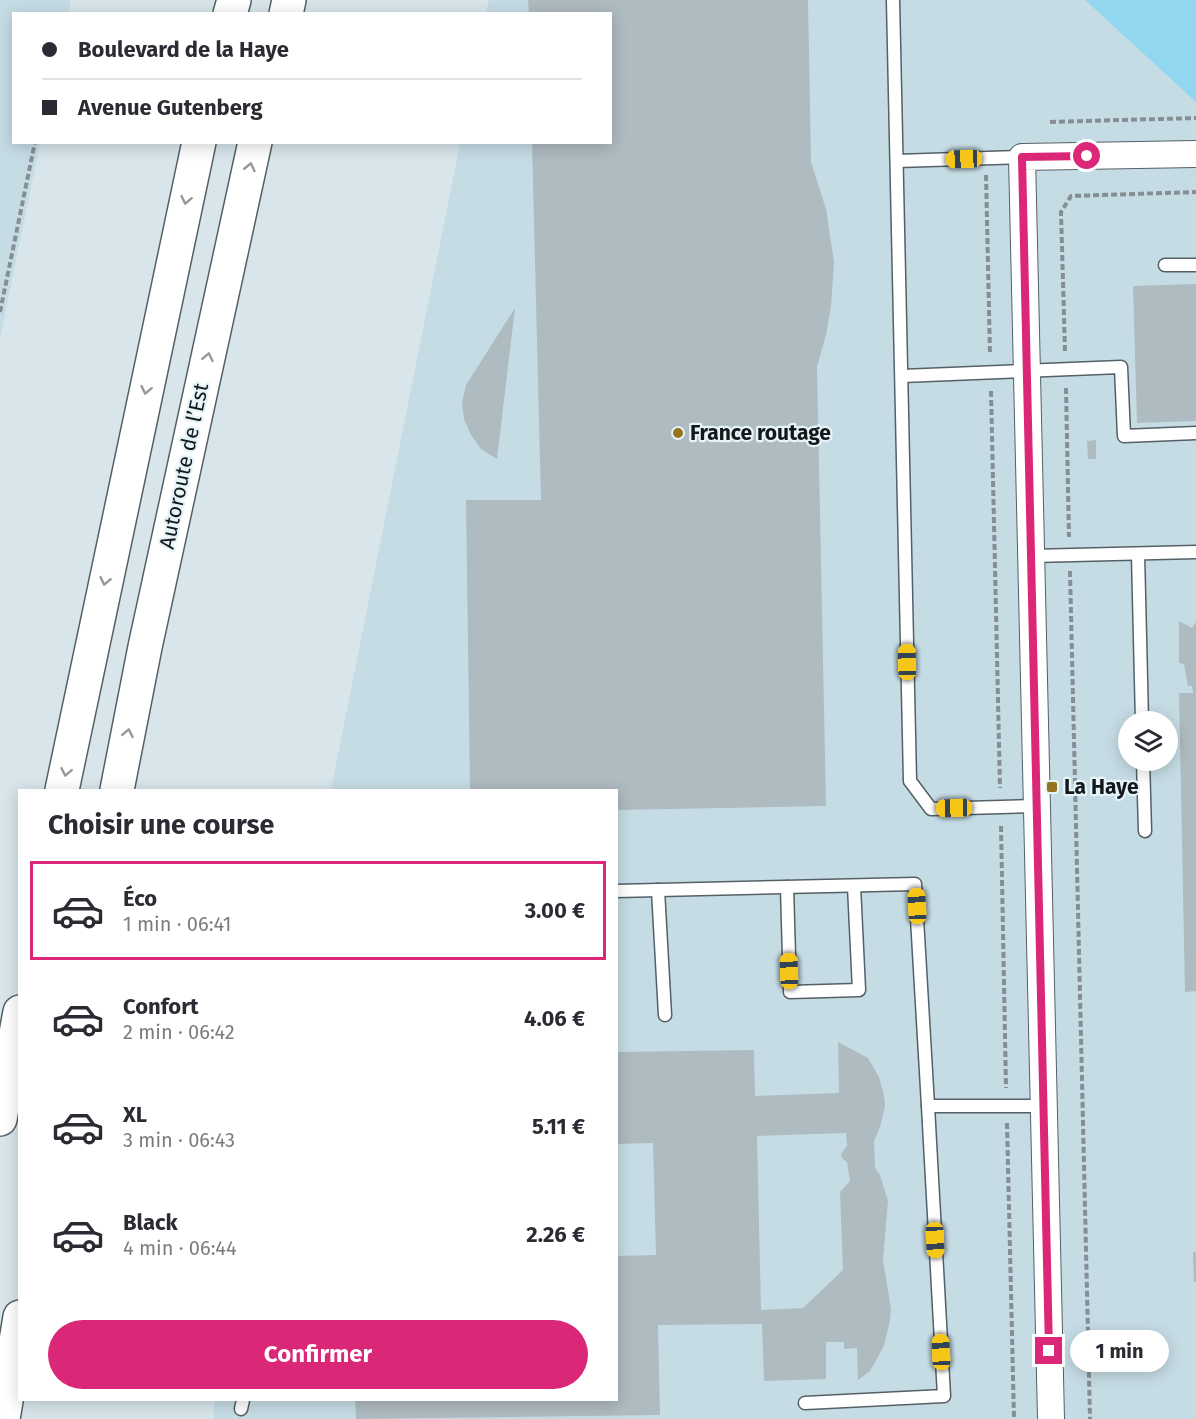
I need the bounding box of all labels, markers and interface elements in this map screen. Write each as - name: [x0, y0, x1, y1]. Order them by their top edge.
- text: Boulevard de la Haye: [78, 36, 289, 63]
- text: Avenue Gutenberg: [78, 94, 263, 121]
- route start: [1073, 142, 1100, 169]
- car: [946, 149, 982, 169]
- one-way arrow: [242, 162, 255, 172]
- one-way arrow: [180, 194, 193, 204]
- one-way arrow: [200, 353, 213, 363]
- street label: Autoroute de l’Est: [154, 380, 214, 551]
- one-way arrow: [140, 385, 153, 395]
- place label: France routage: [690, 420, 831, 446]
- marker: France routage: [671, 426, 685, 440]
- one-way arrow: [99, 576, 112, 586]
- car: [898, 644, 916, 680]
- map controls: [1118, 711, 1178, 771]
- button: layers: [1118, 711, 1178, 771]
- one-way arrow: [121, 728, 134, 738]
- one-way arrow: [60, 767, 73, 777]
- place label: La Haye: [1064, 774, 1139, 800]
- marker: La Haye: [1045, 780, 1059, 794]
- car: [936, 799, 972, 817]
- text: Choisir une course: [48, 809, 274, 841]
- icon: car: [51, 884, 105, 938]
- text: Éco: [123, 885, 157, 912]
- car: [907, 888, 927, 924]
- text: 3.00 €: [525, 897, 585, 924]
- text: 1 min · 06:41: [123, 912, 232, 936]
- car: [779, 953, 799, 989]
- icon: car: [51, 992, 105, 1046]
- text: Confort: [123, 993, 199, 1020]
- text: 4.06 €: [524, 1005, 585, 1032]
- text: 2 min · 06:42: [123, 1020, 235, 1044]
- icon: car: [51, 1100, 105, 1154]
- text: XL: [123, 1101, 147, 1128]
- text: 5.11 €: [532, 1113, 585, 1140]
- text: 3 min · 06:43: [123, 1128, 235, 1152]
- icon: car: [51, 1208, 105, 1262]
- text: Black: [123, 1209, 178, 1236]
- text: 2.26 €: [526, 1221, 585, 1248]
- car: [925, 1222, 945, 1258]
- text: 4 min · 06:44: [123, 1236, 237, 1260]
- button: Confirmer: [48, 1320, 588, 1389]
- callout: 1 min: [1070, 1330, 1169, 1372]
- car: [931, 1334, 951, 1370]
- route end: [1035, 1337, 1062, 1364]
- text: 1 min: [1095, 1339, 1144, 1363]

